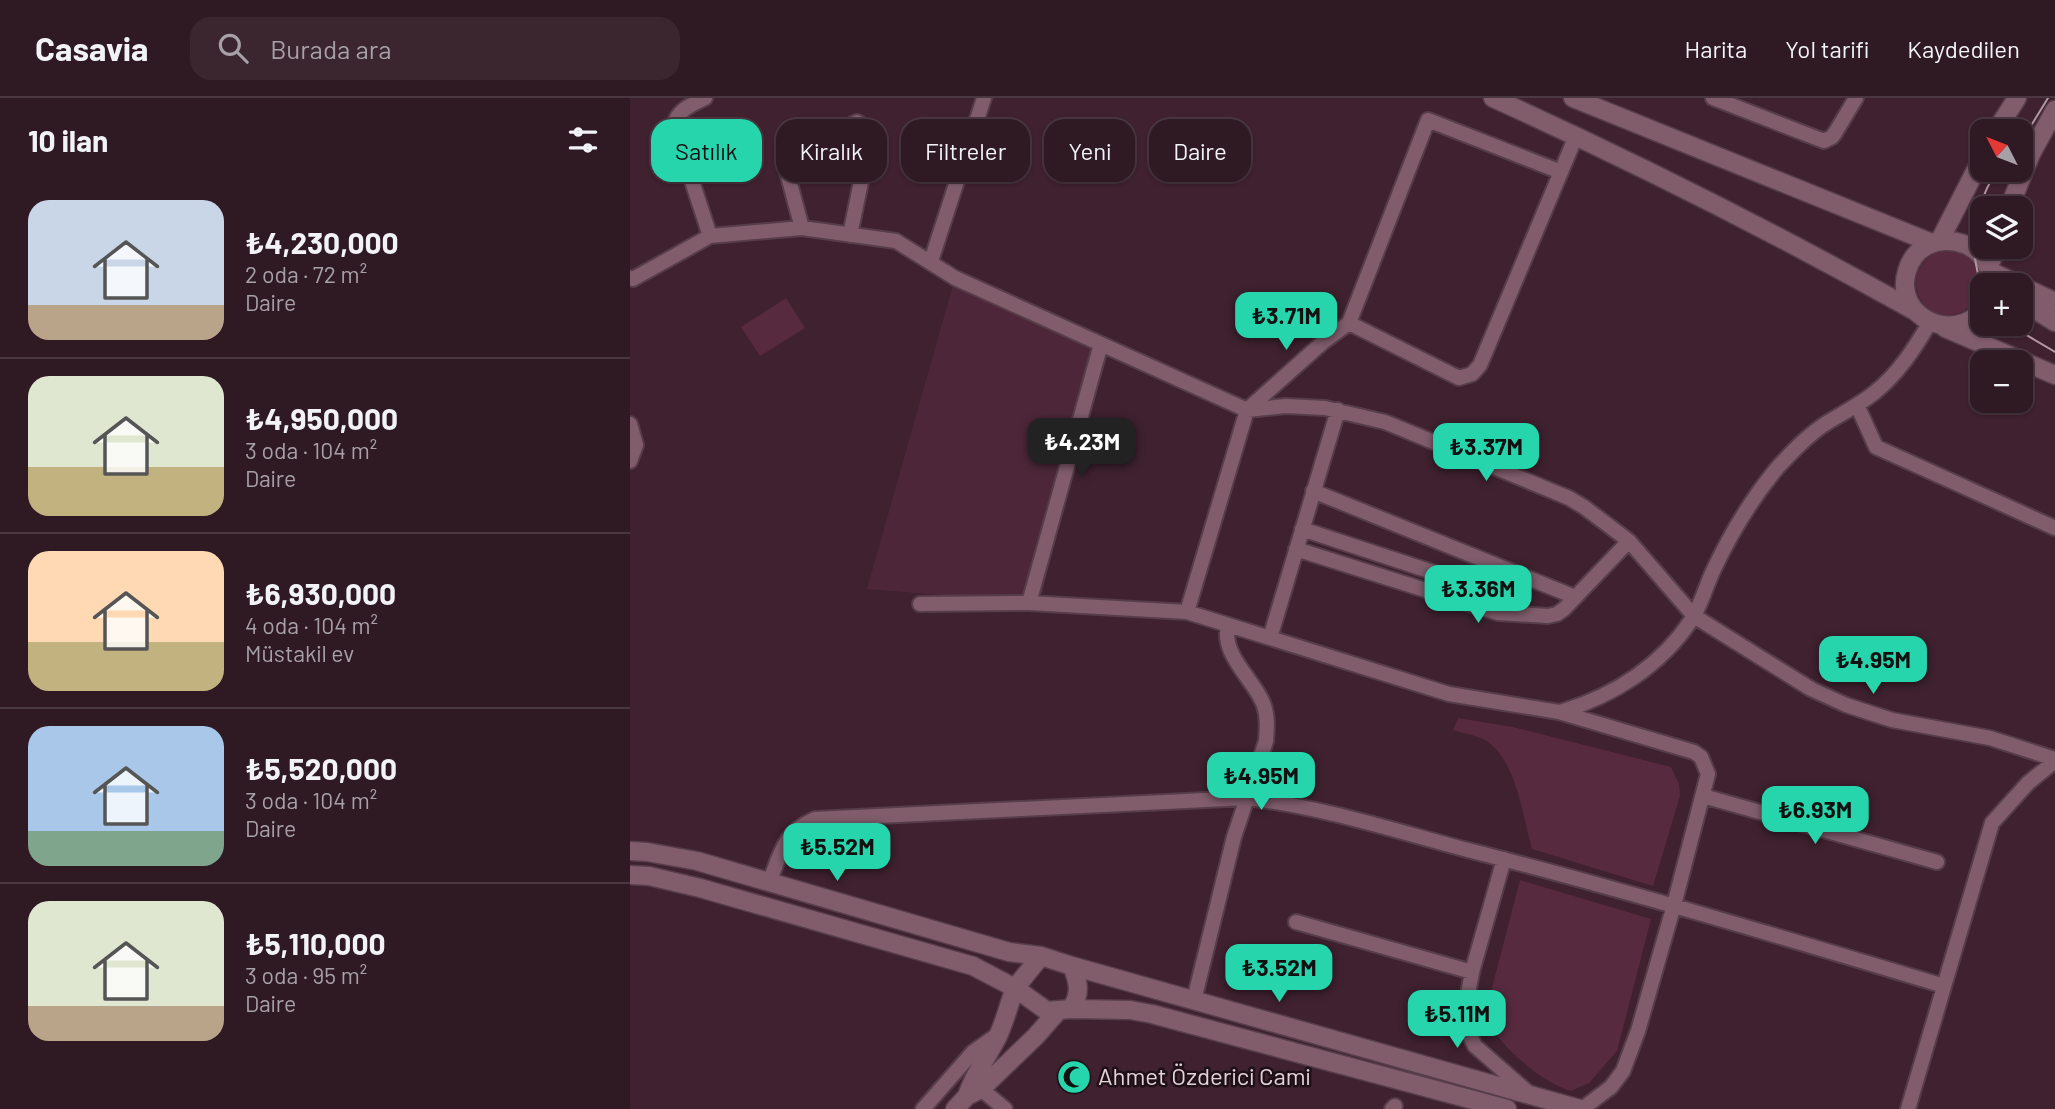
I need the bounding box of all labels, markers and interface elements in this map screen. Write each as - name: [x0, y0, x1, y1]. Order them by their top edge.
- search box: [190, 17, 680, 80]
- text: Casavia: [35, 28, 148, 68]
- icon: search: [214, 29, 252, 67]
- text: Burada ara: [270, 33, 392, 64]
- text: Harita: [1684, 34, 1747, 63]
- text: Yol tarifi: [1785, 34, 1869, 63]
- text: Kaydedilen: [1907, 34, 2020, 63]
- chip: Satılık: [651, 119, 762, 182]
- chip: Kiralık: [776, 119, 887, 182]
- chip: Filtreler: [901, 119, 1030, 182]
- chip: Yeni: [1044, 119, 1135, 182]
- chip: Daire: [1149, 119, 1251, 182]
- north arrow: [1970, 119, 2034, 182]
- map controls: [1970, 119, 2033, 413]
- icon: filters: [564, 121, 602, 159]
- text: 10 ilan: [28, 122, 108, 158]
- button: layers: [1970, 196, 2033, 259]
- text: ₺4,230,000: [245, 224, 399, 260]
- icon: home: [84, 228, 168, 312]
- text: 2 oda · 72 m²: [245, 260, 367, 288]
- button: +: [1970, 273, 2033, 336]
- text: Daire: [245, 288, 296, 316]
- pin: ₺3.71M: [1229, 292, 1343, 352]
- text: ₺3.71M: [1251, 301, 1321, 329]
- button: −: [1970, 350, 2033, 413]
- text: ₺4,950,000: [245, 400, 398, 436]
- icon: home: [84, 404, 168, 488]
- pin: ₺4.23M: [1025, 418, 1139, 478]
- pin: ₺3.37M: [1429, 424, 1543, 483]
- text: ₺4.23M: [1044, 427, 1120, 455]
- text: ₺3.37M: [1449, 432, 1523, 460]
- text: 3 oda · 104 m²: [245, 436, 377, 464]
- text: Daire: [245, 464, 296, 492]
- pin: ₺3.36M: [1421, 566, 1535, 625]
- text: ₺3.36M: [1441, 574, 1515, 602]
- text: ₺6,930,000: [245, 575, 396, 611]
- icon: home: [84, 579, 168, 663]
- text: 4 oda · 104 m²: [245, 611, 378, 639]
- pin: ₺4.95M: [1816, 636, 1930, 696]
- text: Müstakil ev: [245, 639, 354, 667]
- text: ₺4.95M: [1835, 645, 1911, 673]
- text: ₺5,520,000: [245, 750, 397, 786]
- pin: ₺4.95M: [1204, 752, 1318, 812]
- icon: home: [84, 754, 168, 838]
- text: ₺4.95M: [1223, 761, 1299, 789]
- text: 3 oda · 104 m²: [245, 786, 377, 814]
- pin: ₺6.93M: [1758, 786, 1872, 846]
- text: ₺6.93M: [1778, 795, 1852, 823]
- text: Daire: [245, 814, 296, 842]
- pin: ₺5.52M: [780, 824, 894, 883]
- text: ₺5.52M: [799, 832, 875, 860]
- text: ₺5,110,000: [245, 925, 386, 961]
- icon: home: [84, 929, 168, 1013]
- pin: ₺3.52M: [1222, 944, 1336, 1004]
- text: ₺3.52M: [1241, 953, 1317, 981]
- text: 3 oda · 95 m²: [245, 961, 367, 989]
- text: Daire: [245, 989, 296, 1017]
- pin: ₺5.11M: [1400, 990, 1514, 1050]
- text: ₺5.11M: [1424, 999, 1490, 1027]
- mosque icon: Ahmet Özderici Cami: [1055, 1058, 1093, 1096]
- place label: Ahmet Özderici Cami: [1098, 1061, 1311, 1090]

